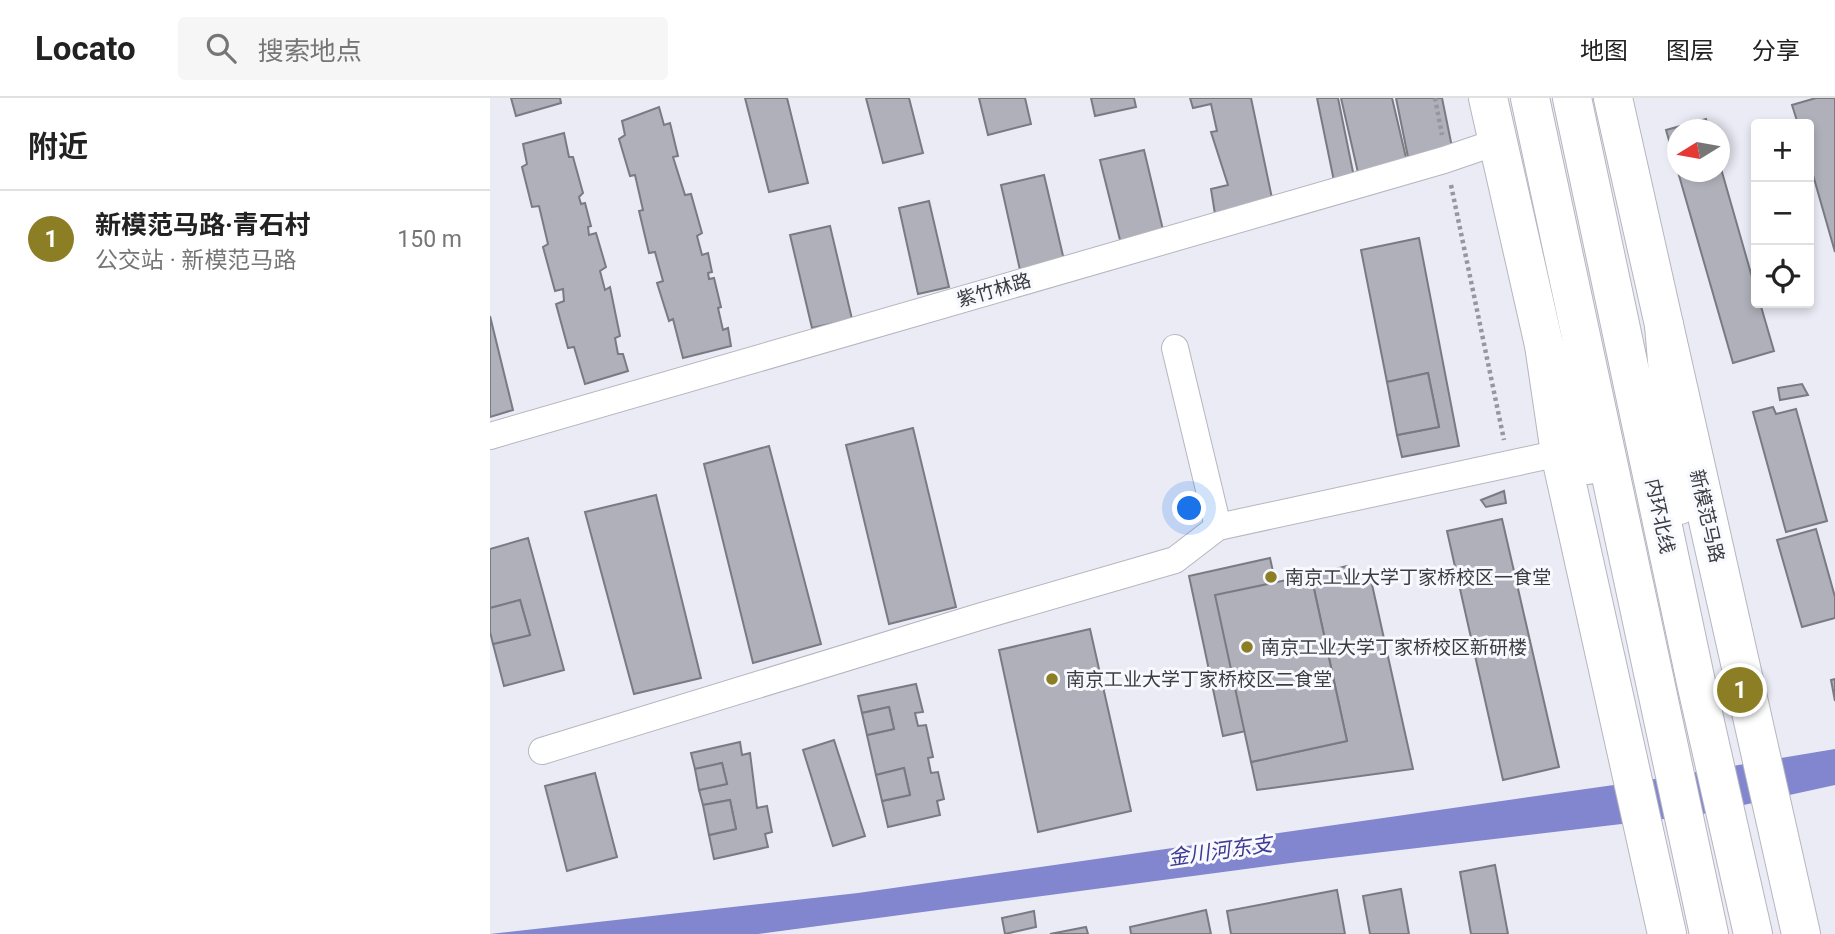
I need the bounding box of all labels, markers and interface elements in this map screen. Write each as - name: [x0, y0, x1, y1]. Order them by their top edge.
- search box: [178, 17, 668, 80]
- text: Locato: [35, 29, 136, 68]
- icon: search: [202, 29, 240, 67]
- text: 搜索地点: [258, 36, 362, 66]
- text: 地图: [1580, 37, 1628, 65]
- text: 图层: [1666, 37, 1714, 65]
- text: 分享: [1752, 37, 1800, 65]
- north arrow: [1667, 119, 1730, 182]
- map controls: [1751, 119, 1814, 308]
- button: +: [1751, 119, 1814, 182]
- text: 附近: [28, 129, 88, 164]
- button: −: [1751, 182, 1814, 245]
- text: 新模范马路·青石村: [95, 210, 311, 240]
- text: 1: [44, 226, 58, 253]
- text: 150 m: [397, 226, 462, 253]
- button: locate: [1751, 245, 1814, 308]
- text: 公交站 · 新模范马路: [95, 247, 296, 274]
- street label: 紫竹林路: [954, 268, 1034, 312]
- street label: 新模范马路: [1685, 467, 1729, 565]
- street label: 内环北线: [1641, 476, 1679, 556]
- your location: [1172, 491, 1206, 525]
- place label: 南京工业大学丁家桥校区一食堂: [1285, 566, 1551, 589]
- marker: 南京工业大学丁家桥校区一食堂: [1263, 569, 1279, 585]
- place label: 南京工业大学丁家桥校区新研楼: [1261, 636, 1527, 659]
- marker: 南京工业大学丁家桥校区新研楼: [1239, 639, 1255, 655]
- pin: 1: [1717, 664, 1763, 716]
- place label: 南京工业大学丁家桥校区二食堂: [1066, 668, 1332, 691]
- marker: 南京工业大学丁家桥校区二食堂: [1044, 671, 1060, 687]
- water label: 金川河东支: [1166, 832, 1276, 870]

